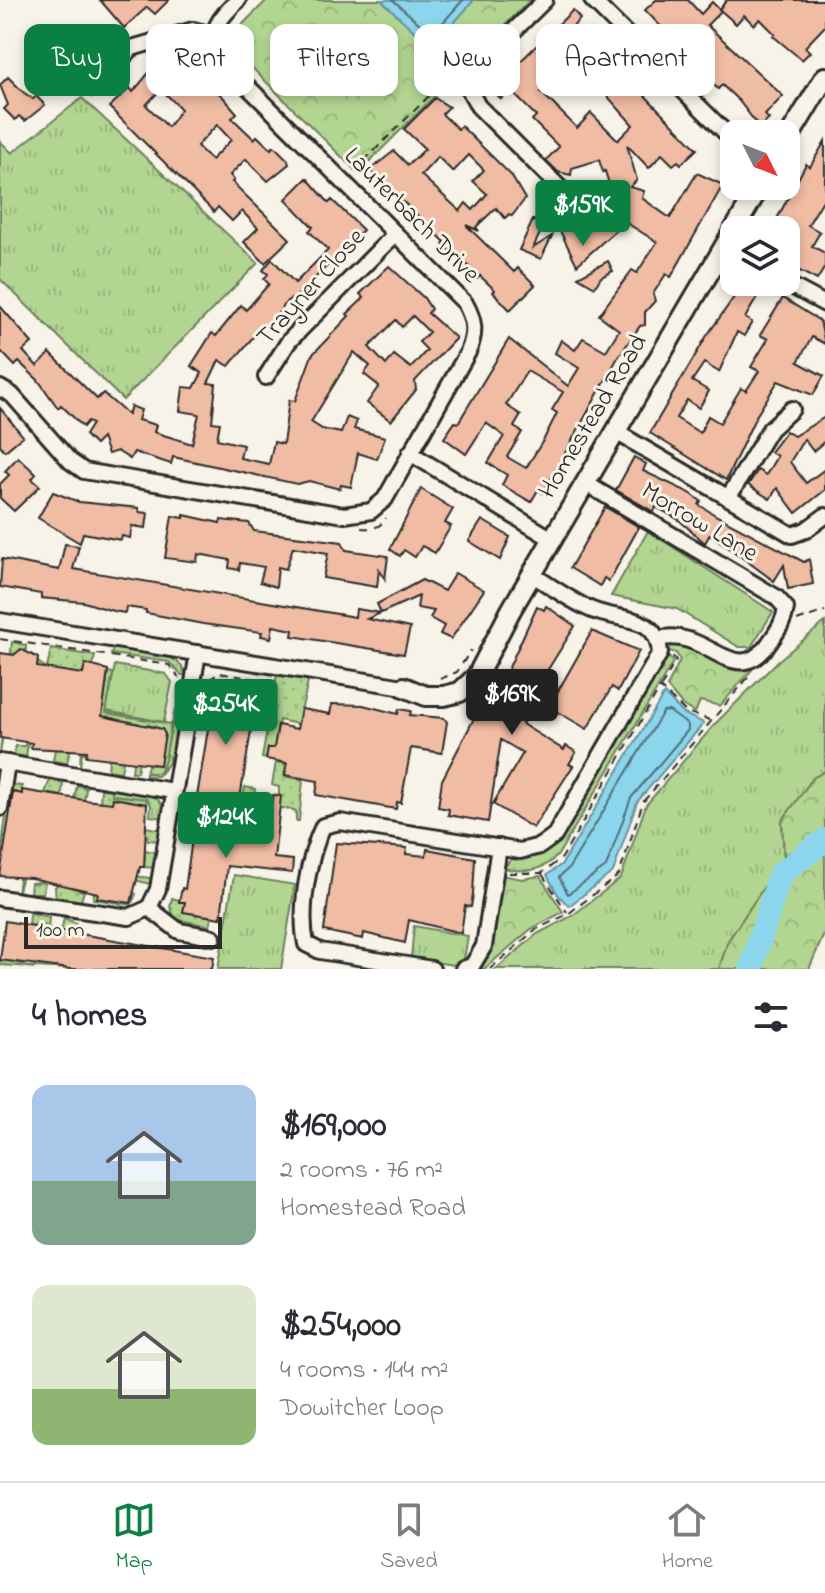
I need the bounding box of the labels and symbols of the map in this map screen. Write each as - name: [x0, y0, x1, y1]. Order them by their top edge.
- north arrow: [720, 120, 800, 200]
- street label: Lauterbach Drive: [334, 139, 488, 293]
- pin: $159K: [527, 180, 639, 248]
- street label: Trayner Close: [249, 220, 376, 356]
- street label: Homestead Road: [530, 327, 658, 506]
- street label: Morrow Lane: [633, 473, 765, 573]
- pin: $169K: [456, 669, 568, 737]
- pin: $254K: [170, 679, 282, 747]
- pin: $124K: [170, 792, 282, 860]
- scale bar: [24, 913, 222, 949]

